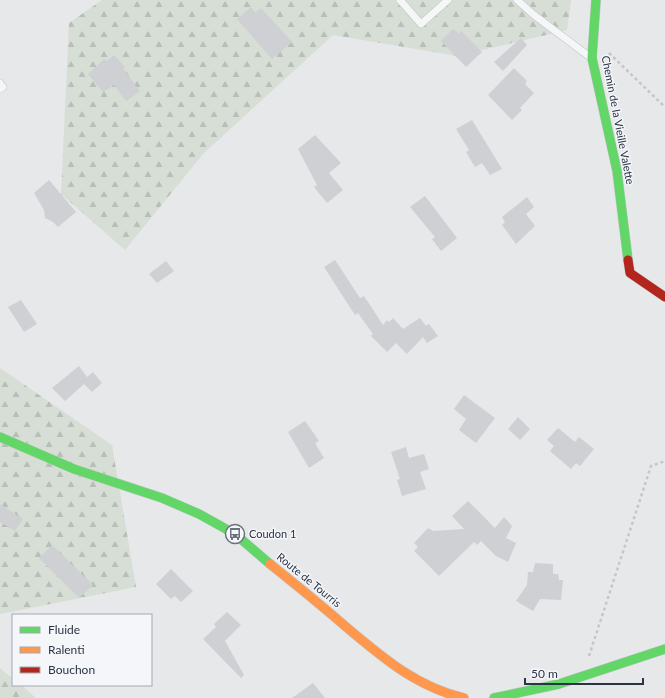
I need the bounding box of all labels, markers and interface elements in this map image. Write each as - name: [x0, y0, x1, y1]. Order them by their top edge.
- street label: Chemin de la Vieille Valette: [600, 54, 637, 186]
- bus stop icon: Coudon 1: [224, 523, 246, 545]
- place label: Coudon 1: [249, 527, 296, 540]
- street label: Route de Tourris: [275, 550, 344, 610]
- legend: [12, 614, 152, 686]
- text: Fluide: [48, 622, 80, 637]
- text: Ralenti: [48, 642, 85, 657]
- scale bar: [525, 660, 643, 686]
- text: Bouchon: [48, 662, 95, 677]
- text: 50 m: [531, 666, 558, 681]

